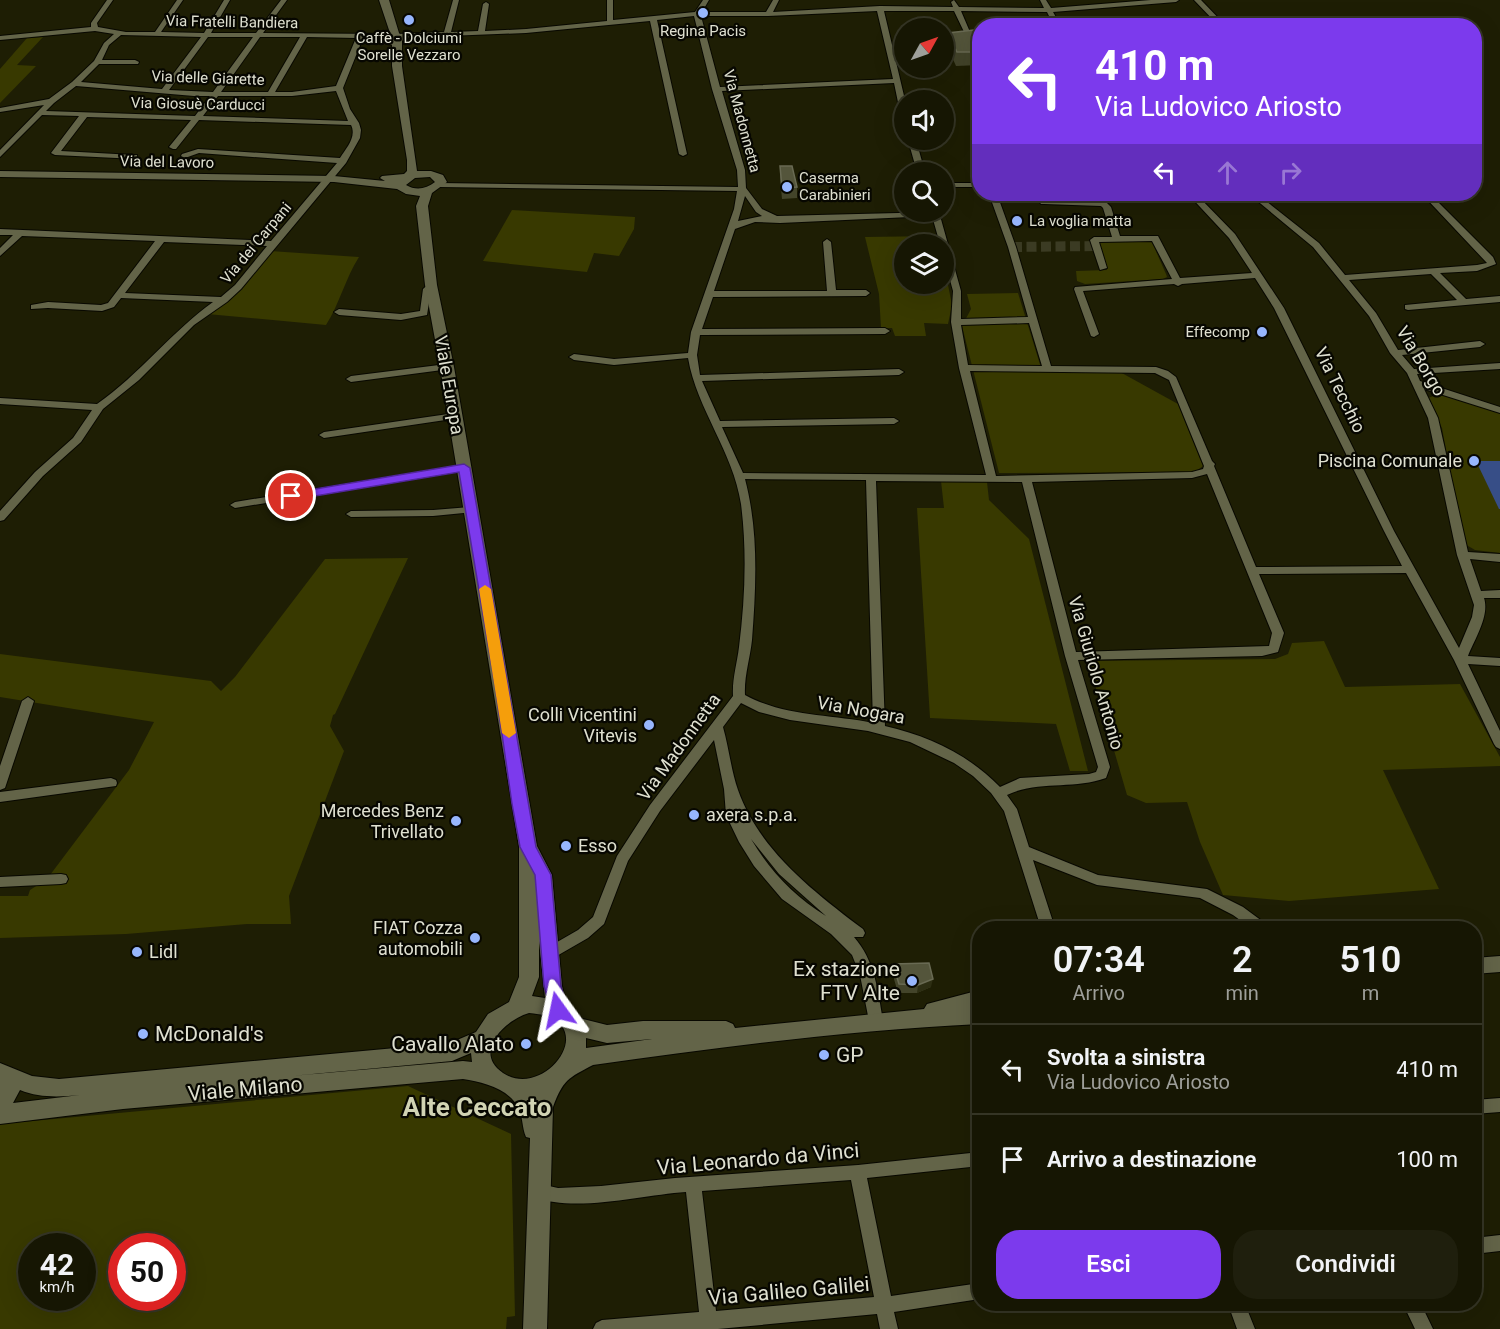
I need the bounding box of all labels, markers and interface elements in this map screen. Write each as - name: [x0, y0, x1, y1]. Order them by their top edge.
- marker: Regina Pacis: [696, 6, 710, 20]
- street label: Via Fratelli Bandiera: [166, 12, 298, 32]
- marker: Caffè - Dolciumi Sorelle Vezzaro: [402, 13, 416, 27]
- north arrow: [894, 18, 954, 78]
- map controls: [894, 18, 954, 294]
- place label: Regina Pacis: [660, 22, 746, 40]
- place label: Caffè - Dolciumi Sorelle Vezzaro: [356, 29, 462, 64]
- text: 410 m: [1095, 41, 1214, 90]
- icon: left: [996, 42, 1074, 120]
- street label: Via delle Giarette: [151, 67, 265, 89]
- street label: Via Madonnetta: [720, 68, 764, 174]
- button: sound: [894, 90, 954, 150]
- text: Via Ludovico Ariosto: [1095, 91, 1342, 123]
- street label: Via Giosuè Carducci: [131, 94, 265, 114]
- street label: Via del Lavoro: [120, 152, 214, 172]
- icon: left: [1148, 156, 1181, 189]
- icon: ahead: [1211, 156, 1244, 189]
- icon: right: [1274, 156, 1307, 189]
- button: search: [894, 162, 954, 222]
- place label: Caserma Carabinieri: [799, 169, 871, 204]
- marker: Caserma Carabinieri: [780, 180, 794, 194]
- street label: Via dei Carpani: [217, 199, 295, 287]
- place label: La voglia matta: [1029, 212, 1132, 230]
- marker: La voglia matta: [1010, 214, 1024, 228]
- button: layers: [894, 234, 954, 294]
- street label: Via Borgo: [1392, 322, 1450, 400]
- place label: Effecomp: [1185, 323, 1250, 341]
- marker: Effecomp: [1255, 325, 1269, 339]
- street label: Viale Europa: [430, 334, 469, 436]
- street label: Via Tecchio: [1311, 344, 1370, 436]
- place label: Piscina Comunale: [1318, 450, 1462, 471]
- marker: Piscina Comunale: [1467, 454, 1481, 468]
- pin: [265, 470, 316, 521]
- icon: arrive: [274, 479, 307, 512]
- street label: Via Giuriolo Antonio: [1065, 594, 1128, 752]
- street label: Via Madonnetta: [633, 689, 724, 804]
- street label: Via Nogara: [816, 691, 907, 728]
- place label: Colli Vicentini Vitevis: [528, 704, 637, 746]
- marker: Colli Vicentini Vitevis: [642, 718, 656, 732]
- place label: Mercedes Benz Trivellato: [321, 800, 444, 842]
- place label: axera s.p.a.: [706, 804, 798, 825]
- marker: axera s.p.a.: [687, 808, 701, 822]
- marker: Mercedes Benz Trivellato: [449, 814, 463, 828]
- place label: Esso: [578, 835, 617, 856]
- marker: Esso: [559, 839, 573, 853]
- place label: FIAT Cozza automobili: [373, 917, 463, 959]
- marker: FIAT Cozza automobili: [468, 931, 482, 945]
- text: 07:34: [1053, 939, 1145, 981]
- text: 2: [1232, 939, 1252, 981]
- text: 510: [1340, 939, 1401, 981]
- place label: Lidl: [149, 941, 178, 962]
- marker: Lidl: [130, 945, 144, 959]
- place label: Ex stazione FTV Alte: [793, 957, 900, 1005]
- marker: Ex stazione FTV Alte: [905, 974, 919, 988]
- position arrow: [526, 978, 590, 1042]
- text: Arrivo: [1073, 981, 1125, 1005]
- text: min: [1225, 981, 1259, 1005]
- text: m: [1362, 981, 1379, 1005]
- place label: McDonald's: [155, 1022, 264, 1046]
- marker: McDonald's: [136, 1027, 150, 1041]
- place label: Cavallo Alato: [391, 1032, 514, 1056]
- marker: Cavallo Alato: [519, 1037, 533, 1051]
- place label: GP: [836, 1043, 864, 1067]
- text: Svolta a sinistra: [1047, 1045, 1205, 1070]
- marker: GP: [817, 1048, 831, 1062]
- icon: left: [996, 1053, 1029, 1086]
- text: 410 m: [1396, 1057, 1458, 1082]
- text: Via Ludovico Ariosto: [1047, 1070, 1230, 1094]
- street label: Viale Milano: [187, 1072, 303, 1106]
- district label: Alte Ceccato: [403, 1092, 551, 1122]
- street label: Via Leonardo da Vinci: [656, 1138, 860, 1180]
- icon: arrive: [996, 1143, 1029, 1176]
- text: Arrivo a destinazione: [1047, 1147, 1256, 1172]
- text: 100 m: [1396, 1147, 1458, 1172]
- button: Esci: [996, 1230, 1221, 1299]
- button: Condividi: [1233, 1230, 1458, 1299]
- speed limit sign: 50: [108, 1233, 186, 1311]
- text: 42: [40, 1247, 74, 1282]
- street label: Via Galileo Galilei: [707, 1272, 871, 1310]
- text: km/h: [39, 1278, 75, 1296]

